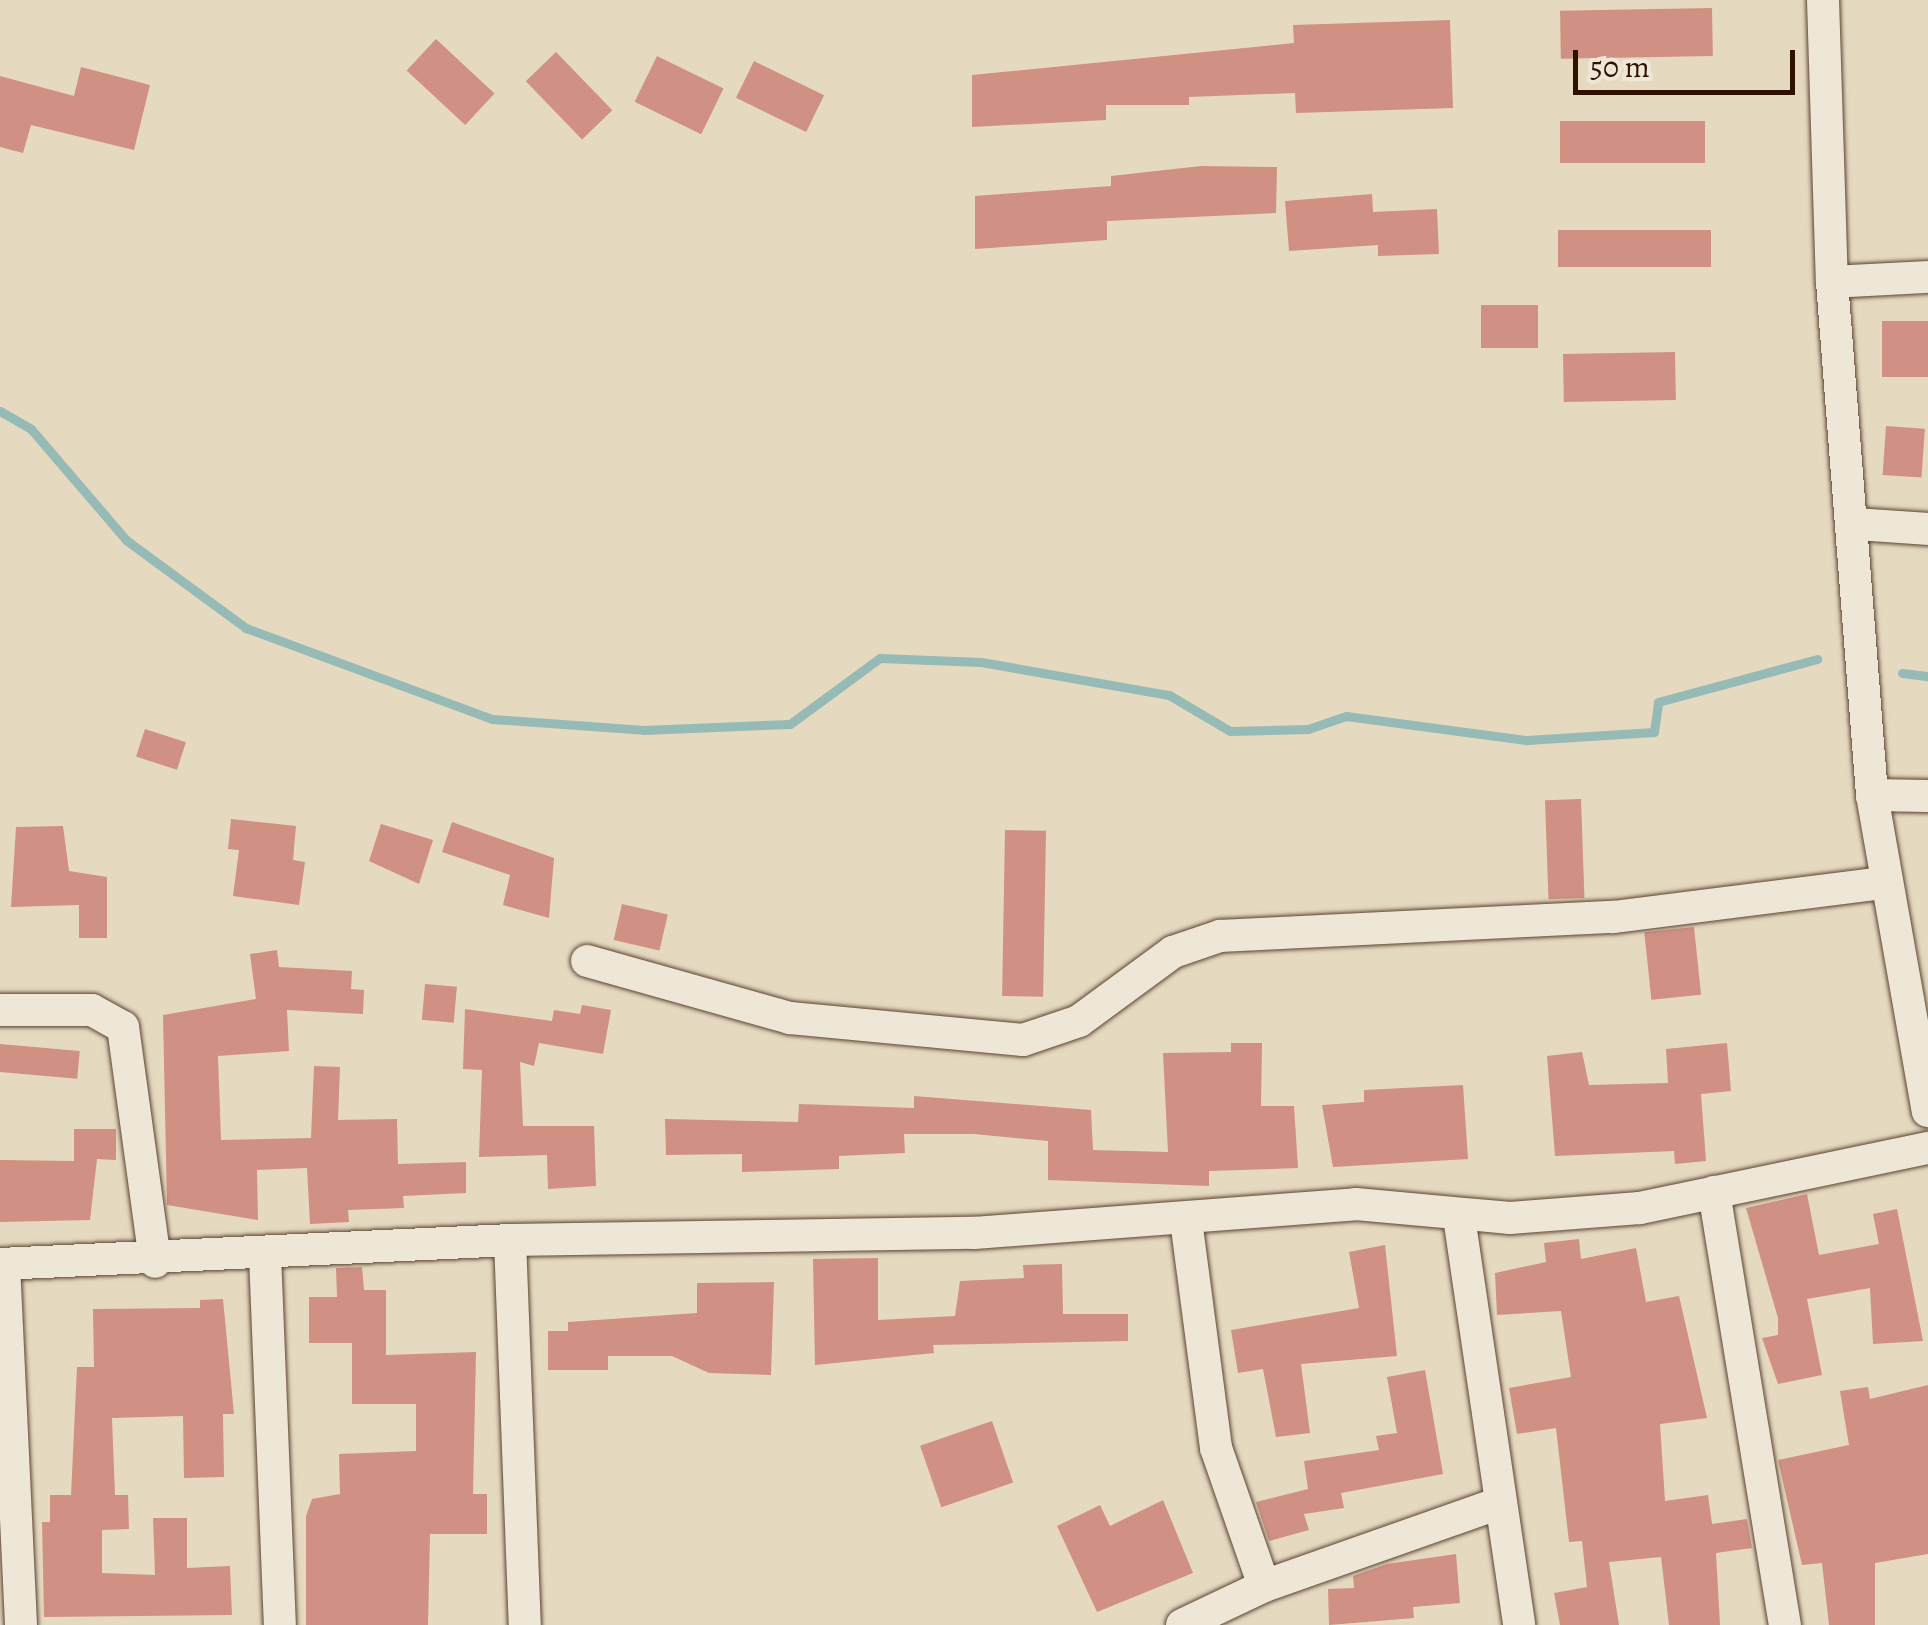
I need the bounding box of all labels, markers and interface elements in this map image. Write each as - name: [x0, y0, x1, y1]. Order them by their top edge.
- scale bar: [1578, 30, 1800, 92]
- text: 50 m: [1590, 47, 1650, 87]

